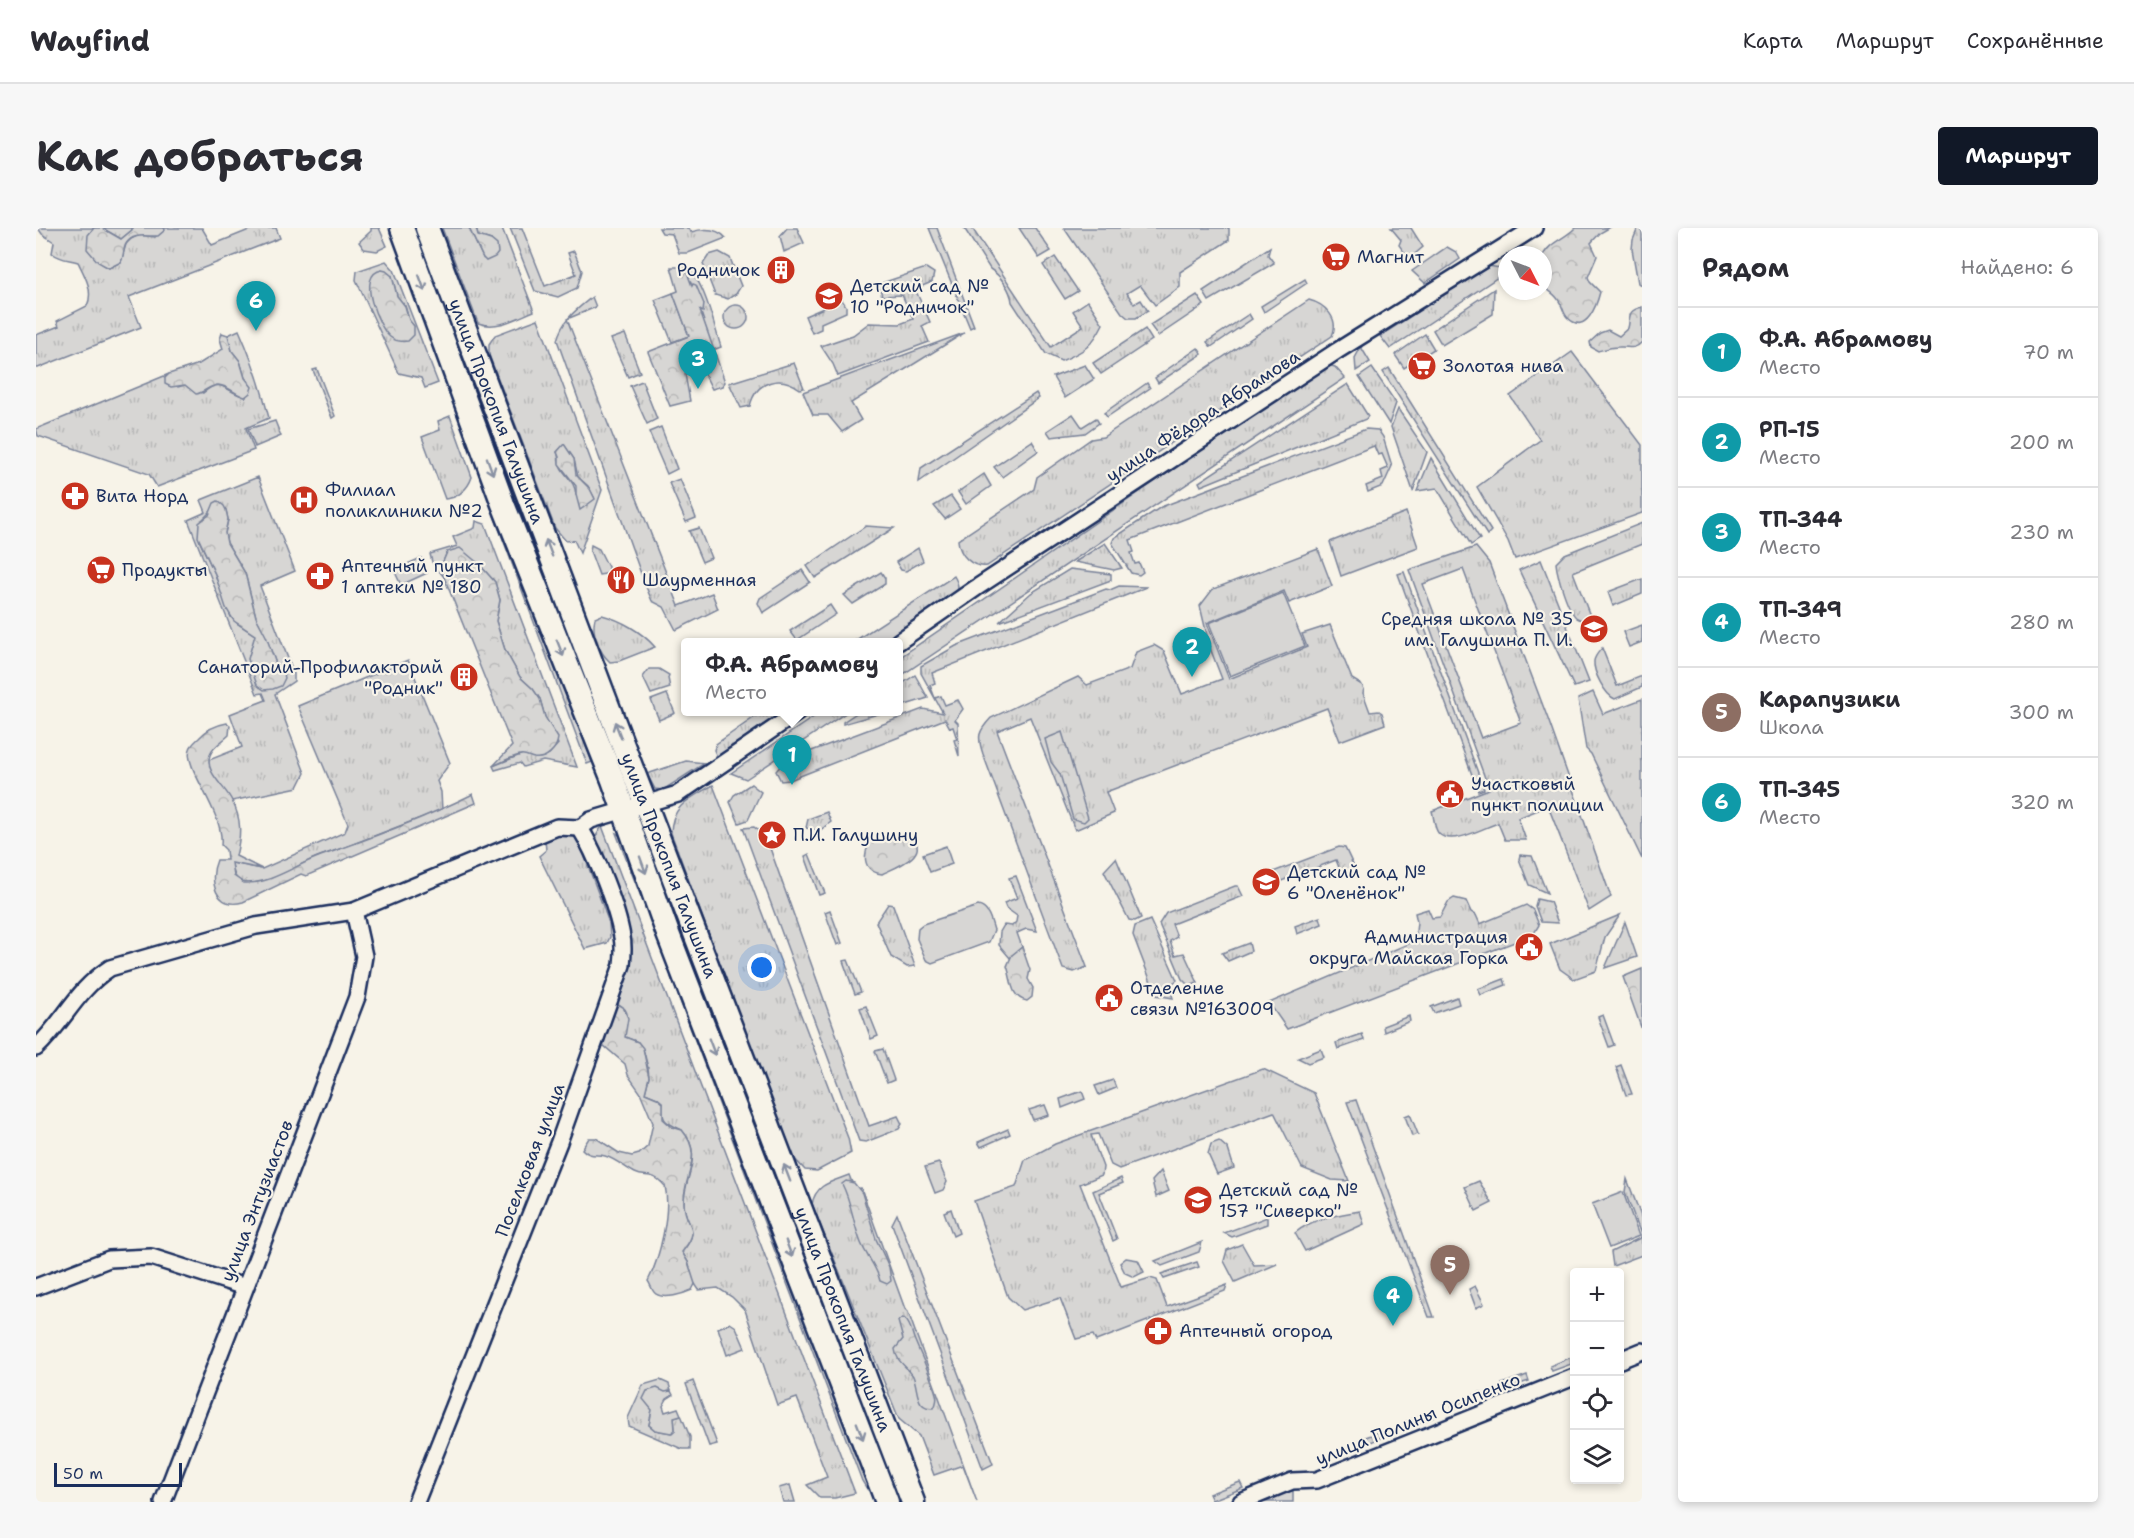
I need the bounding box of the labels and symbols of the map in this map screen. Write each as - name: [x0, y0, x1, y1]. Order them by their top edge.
- supermarket icon: Магнит: [1320, 241, 1352, 273]
- place label: Магнит: [1357, 245, 1425, 269]
- north arrow: [1498, 246, 1552, 300]
- building icon: Родничок: [765, 254, 797, 286]
- place label: Родничок: [677, 258, 760, 282]
- one-way arrow: [417, 273, 428, 292]
- place label: Детский сад № 10 "Родничок": [850, 274, 989, 319]
- school or university icon: Детский сад № 10 "Родничок": [813, 280, 845, 312]
- pin: 6: [236, 282, 276, 331]
- street label: улица Прокопия Галушина: [443, 295, 550, 527]
- pin: 3: [678, 340, 718, 389]
- street label: улица Фёдора Абрамова: [1102, 344, 1304, 488]
- supermarket icon: Золотая нива: [1406, 350, 1438, 382]
- place label: Золотая нива: [1443, 354, 1563, 378]
- one-way arrow: [485, 456, 496, 475]
- place label: Филиал поликлиники №2: [325, 478, 483, 523]
- pharmacy icon: Вита Норд: [59, 480, 91, 512]
- place label: Вита Норд: [96, 484, 189, 508]
- hospital icon: Филиал поликлиники №2: [288, 484, 320, 516]
- one-way arrow: [543, 539, 554, 557]
- supermarket icon: Продукты: [85, 554, 117, 586]
- place label: Аптечный пункт 1 аптеки № 180: [341, 554, 484, 599]
- place label: Продукты: [122, 558, 208, 582]
- pharmacy icon: Аптечный пункт 1 аптеки № 180: [304, 560, 336, 592]
- restaurant icon: Шаурменная: [605, 564, 637, 596]
- place label: Шаурменная: [642, 568, 757, 592]
- place label: Средняя школа № 35 им. Галушина П. И.: [1381, 607, 1573, 652]
- school or university icon: Средняя школа № 35 им. Галушина П. И.: [1578, 613, 1610, 645]
- pin: 2: [1172, 628, 1212, 677]
- one-way arrow: [555, 638, 566, 656]
- place label: Санаторий-Профилакторий "Родник": [198, 655, 443, 700]
- building icon: Санаторий-Профилакторий "Родник": [448, 661, 480, 693]
- one-way arrow: [611, 721, 622, 740]
- pin: 1: [772, 736, 812, 785]
- street label: улица Прокопия Галушина: [615, 750, 723, 982]
- place label: Участковый пункт полиции: [1471, 772, 1604, 817]
- public building icon: Участковый пункт полиции: [1434, 778, 1466, 810]
- place icon: П.И. Галушину: [756, 819, 788, 851]
- place label: П.И. Галушину: [793, 823, 918, 847]
- one-way arrow: [639, 855, 650, 874]
- place label: Детский сад № 6 "Оленёнок": [1287, 860, 1426, 905]
- school or university icon: Детский сад № 6 "Оленёнок": [1250, 866, 1282, 898]
- place label: Администрация округа Майская Горка: [1309, 925, 1508, 970]
- public building icon: Администрация округа Майская Горка: [1513, 931, 1545, 963]
- your location: [747, 953, 776, 982]
- place label: Отделение связи №163009: [1130, 976, 1274, 1021]
- public building icon: Отделение связи №163009: [1093, 982, 1125, 1014]
- one-way arrow: [707, 1038, 718, 1056]
- street label: Поселковая улица: [490, 1080, 570, 1240]
- street label: улица Энтузиастов: [215, 1117, 299, 1285]
- one-way arrow: [780, 1164, 791, 1183]
- place label: Детский сад № 157 "Сиверко": [1219, 1178, 1358, 1223]
- school or university icon: Детский сад № 157 "Сиверко": [1182, 1184, 1214, 1216]
- street label: улица Прокопия Галушина: [789, 1203, 897, 1435]
- one-way arrow: [784, 1239, 795, 1258]
- pin: 5: [1430, 1246, 1470, 1295]
- pin: 4: [1374, 1276, 1412, 1326]
- pharmacy icon: Аптечный огород: [1142, 1315, 1174, 1347]
- place label: Аптечный огород: [1179, 1319, 1333, 1343]
- street label: улица Полины Осипенко: [1312, 1367, 1524, 1471]
- one-way arrow: [855, 1421, 866, 1440]
- scale bar: [54, 1460, 182, 1488]

